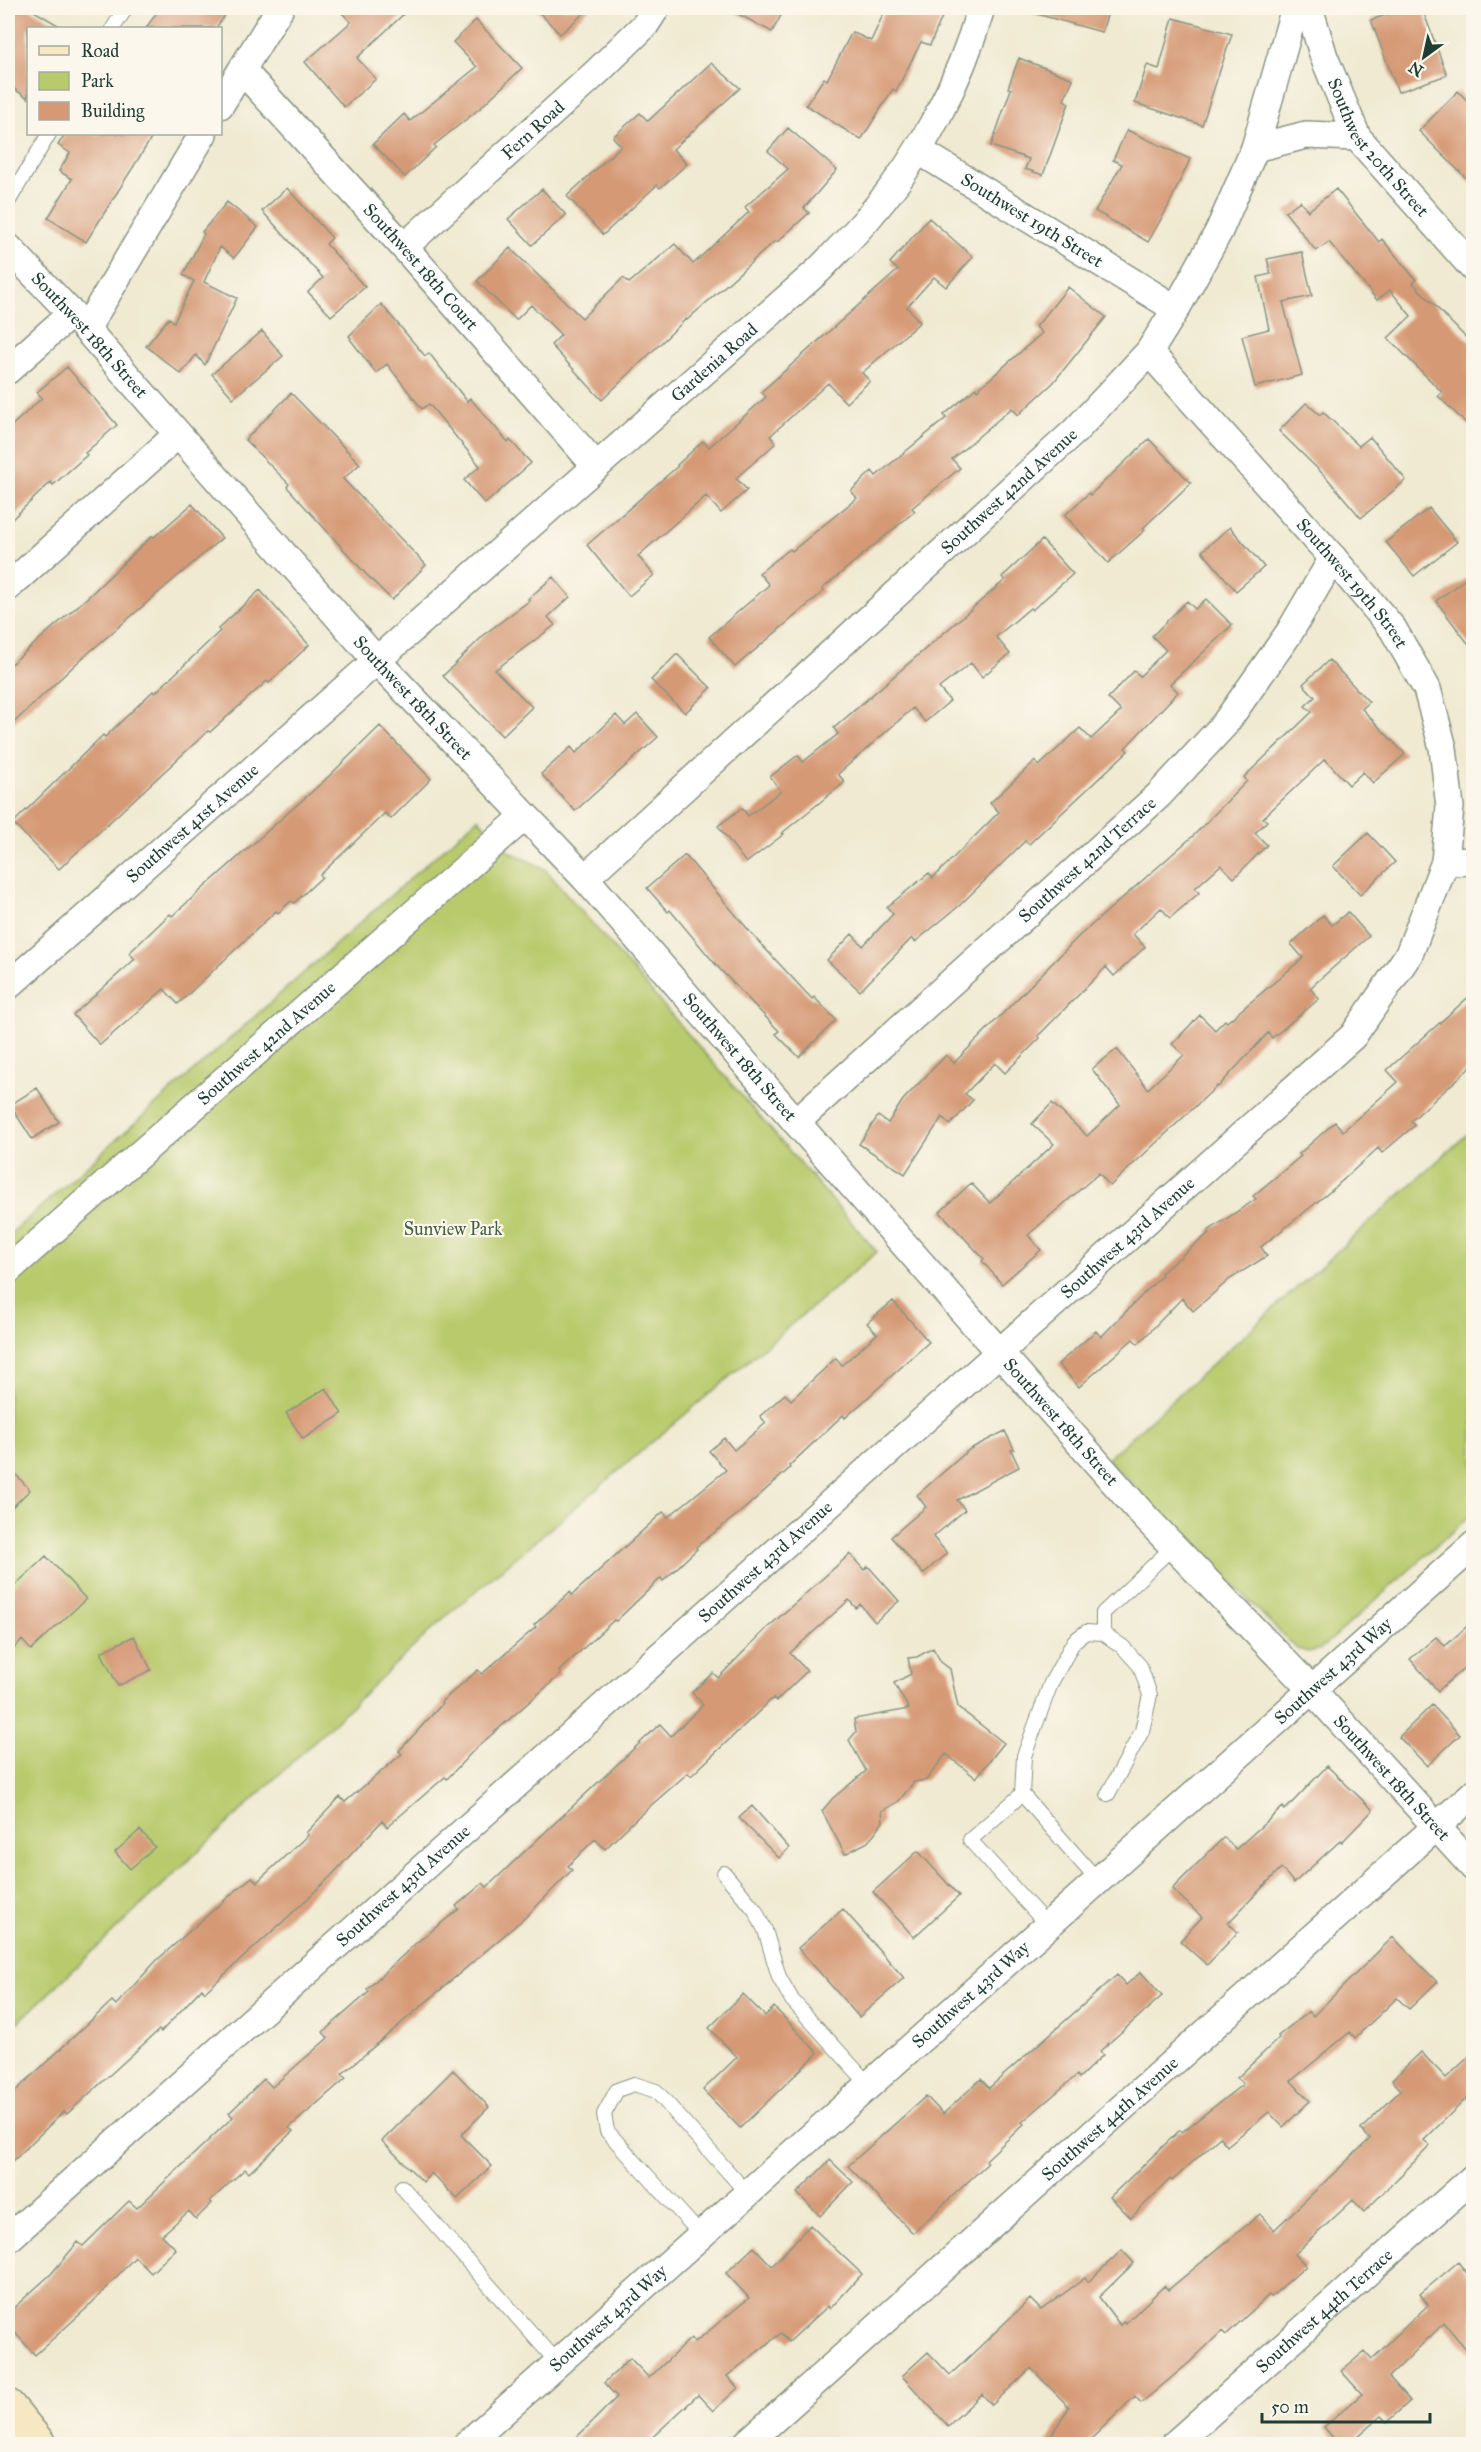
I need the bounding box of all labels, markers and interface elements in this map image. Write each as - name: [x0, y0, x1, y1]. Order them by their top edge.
- legend: [27, 27, 222, 135]
- north arrow: [1394, 27, 1454, 87]
- text: Road: [81, 40, 119, 62]
- text: N: [1405, 57, 1427, 81]
- text: Park: [81, 70, 114, 92]
- street label: Southwest 20th Street: [1323, 75, 1434, 222]
- street label: Fern Road: [497, 96, 569, 164]
- text: Building: [81, 100, 145, 123]
- street label: Southwest 19th Street: [957, 168, 1108, 273]
- street label: Southwest 18th Court: [359, 199, 483, 335]
- street label: Southwest 18th Street: [27, 267, 153, 403]
- street label: Gardenia Road: [666, 318, 762, 407]
- street label: Southwest 42nd Avenue: [936, 423, 1082, 559]
- street label: Southwest 19th Street: [1292, 514, 1413, 653]
- street label: Southwest 18th Street: [349, 631, 477, 765]
- street label: Southwest 41st Avenue: [122, 759, 263, 888]
- street label: Southwest 42nd Terrace: [1014, 792, 1161, 927]
- street label: Southwest 42nd Avenue: [193, 976, 340, 1110]
- street label: Southwest 18th Street: [678, 988, 802, 1126]
- street label: Southwest 43rd Avenue: [1056, 1172, 1199, 1303]
- park label: Sunview Park: [404, 1218, 503, 1240]
- street label: Southwest 18th Street: [999, 1354, 1124, 1491]
- street label: Southwest 43rd Avenue: [694, 1496, 837, 1627]
- street label: Southwest 43rd Way: [1270, 1612, 1397, 1729]
- street label: Southwest 18th Street: [1329, 1710, 1455, 1846]
- street label: Southwest 43rd Avenue: [331, 1820, 475, 1951]
- street label: Southwest 43rd Way: [907, 1936, 1034, 2053]
- street label: Southwest 44th Avenue: [1037, 2052, 1183, 2185]
- street label: Southwest 44th Terrace: [1251, 2244, 1397, 2378]
- street label: Southwest 43rd Way: [545, 2260, 672, 2376]
- scale bar: [1262, 2386, 1430, 2424]
- text: 50 m: [1271, 2396, 1309, 2418]

